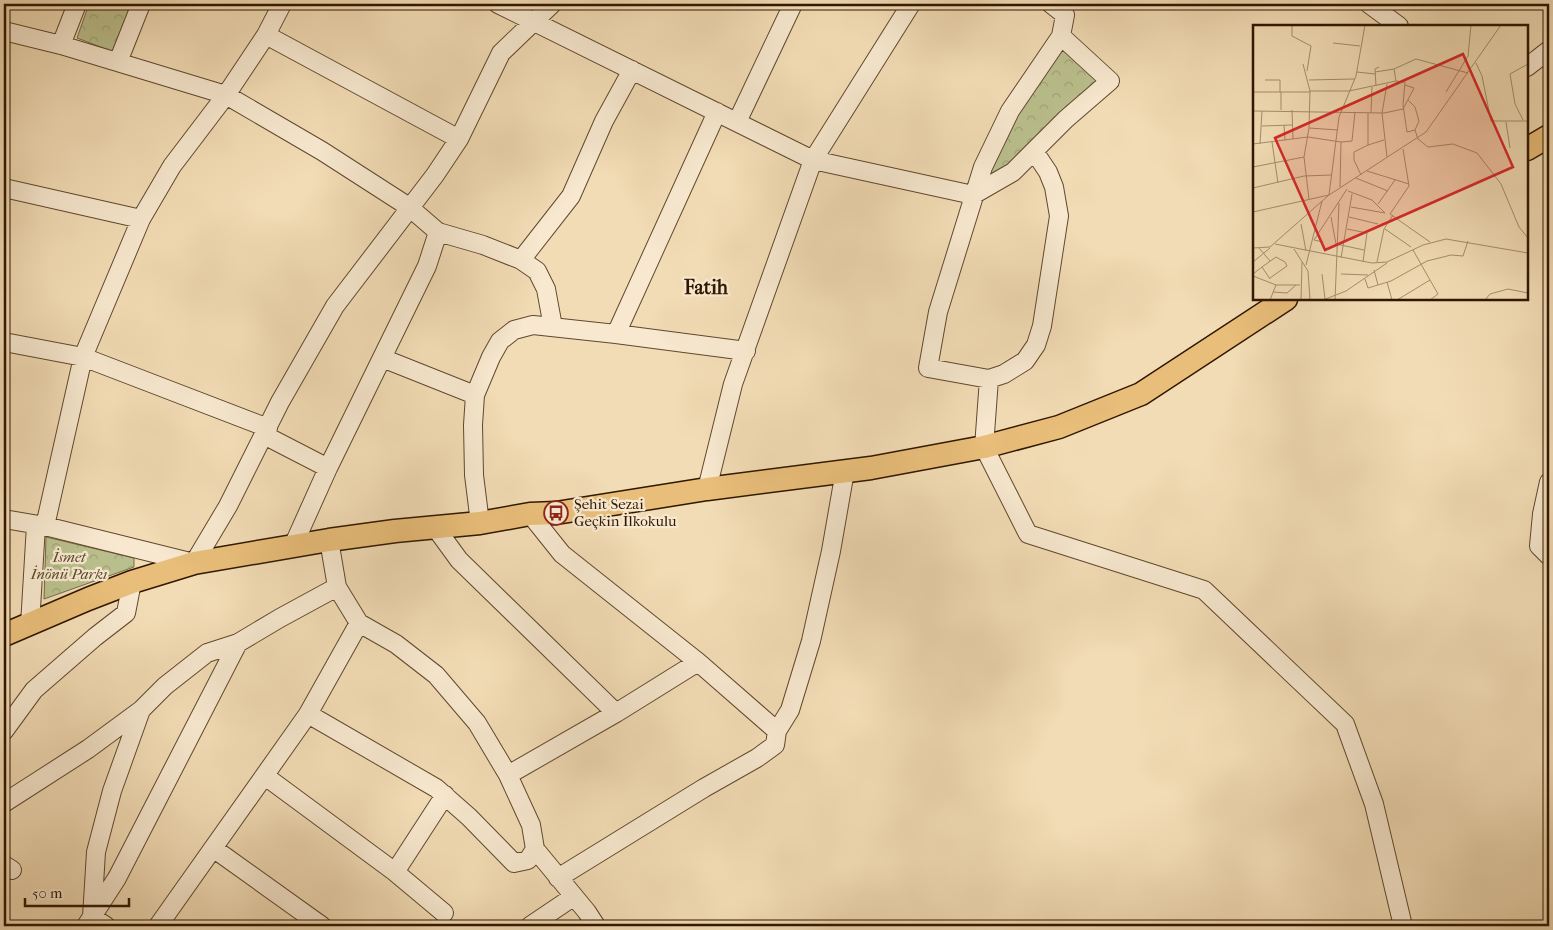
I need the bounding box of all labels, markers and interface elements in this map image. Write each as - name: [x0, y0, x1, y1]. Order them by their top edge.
- inset map: [1253, 25, 1528, 300]
- district label: Fatih: [683, 276, 729, 299]
- place label: Şehit Sezai Geçkin İlkokulu: [574, 495, 677, 530]
- bus stop icon: Şehit Sezai Geçkin İlkokulu: [543, 500, 569, 526]
- park label: İsmet İnönü Parkı: [30, 548, 107, 583]
- scale bar: [25, 875, 129, 907]
- text: 50 m: [32, 884, 63, 902]

